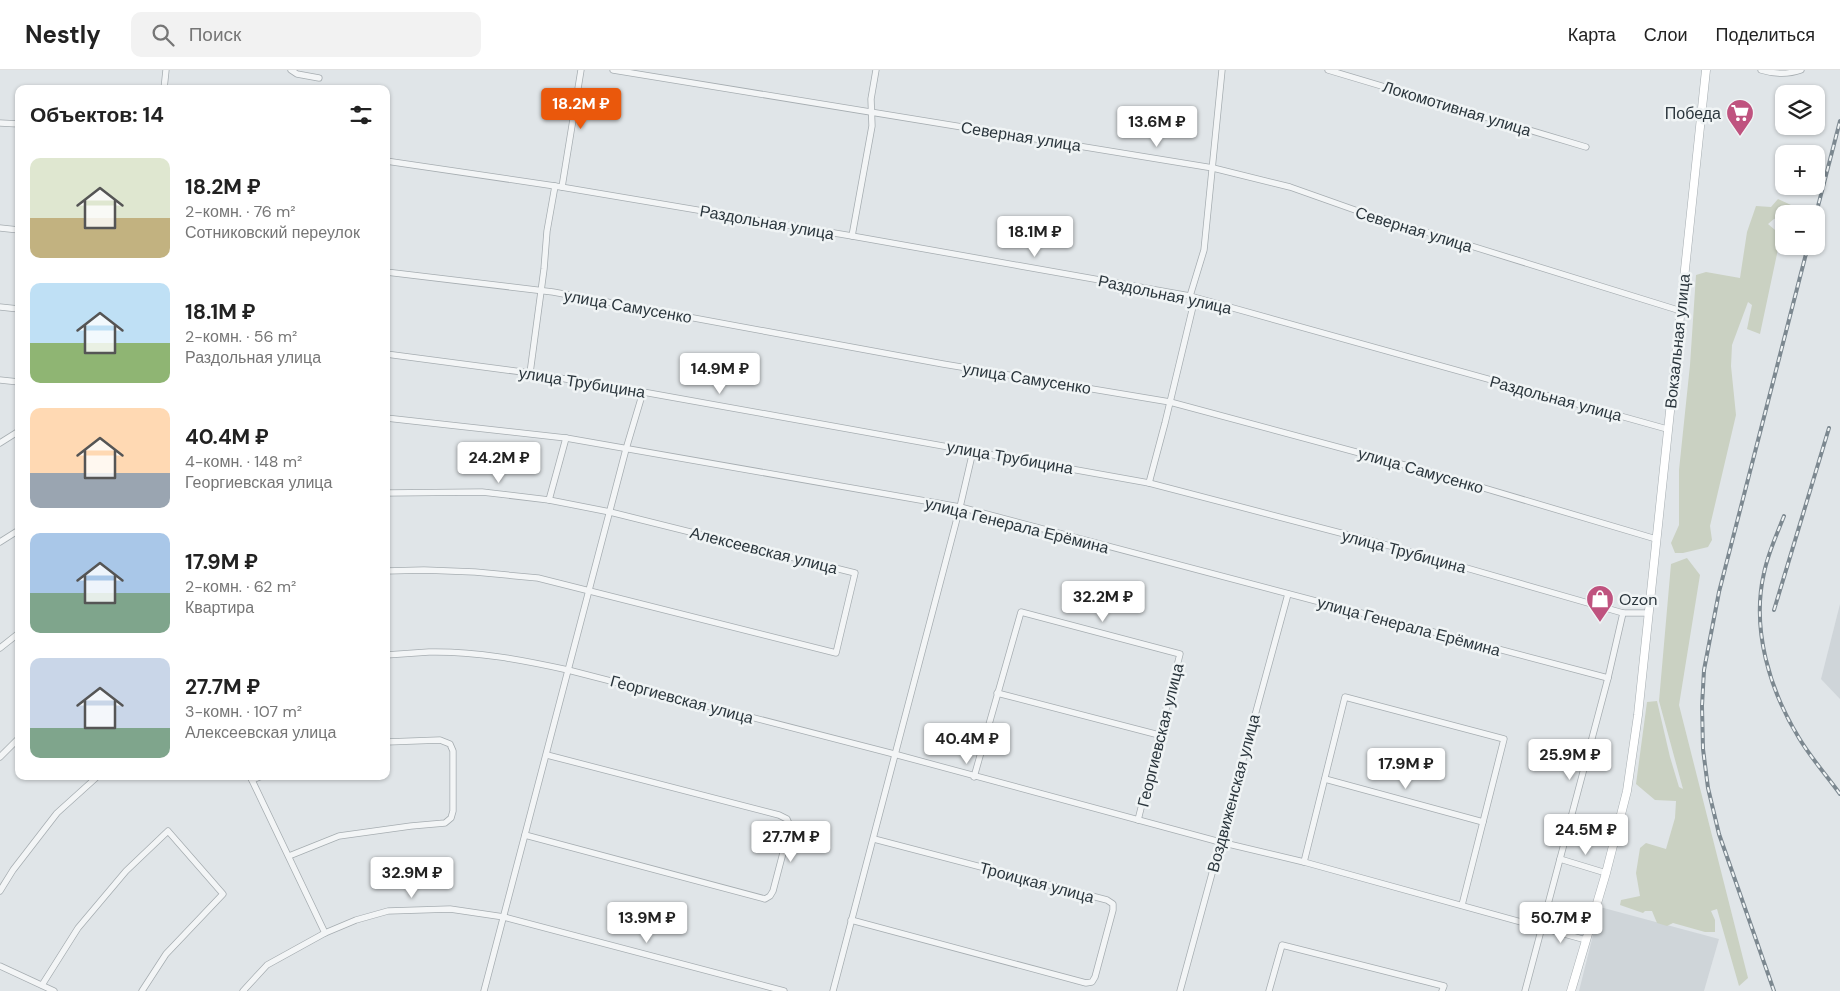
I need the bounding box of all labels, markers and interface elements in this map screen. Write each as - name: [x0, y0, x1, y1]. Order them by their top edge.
- search box: [131, 12, 481, 57]
- text: Nestly: [25, 19, 101, 50]
- icon: search: [149, 21, 177, 49]
- text: Поиск: [189, 22, 241, 47]
- text: Карта: [1568, 23, 1616, 47]
- text: Слои: [1644, 23, 1688, 47]
- text: Поделиться: [1716, 23, 1815, 47]
- street label: Локомотивная улица: [1380, 76, 1534, 141]
- map controls: [1775, 85, 1825, 255]
- button: layers: [1775, 85, 1825, 135]
- pin: 18.2M ₽: [535, 88, 627, 130]
- text: 18.2M ₽: [552, 93, 610, 114]
- supermarket icon: Победа: [1725, 98, 1755, 137]
- text: Объектов: 14: [30, 101, 164, 129]
- icon: filters: [347, 101, 375, 129]
- place label: Победа: [1665, 103, 1721, 124]
- pin: 13.6M ₽: [1111, 106, 1203, 148]
- text: 13.6M ₽: [1128, 111, 1186, 132]
- street label: Северная улица: [959, 117, 1083, 156]
- button: +: [1775, 145, 1825, 195]
- text: 18.2M ₽: [185, 173, 261, 201]
- icon: home: [70, 178, 130, 238]
- street label: Раздольная улица: [698, 200, 836, 245]
- text: 2-комн. · 76 m²: [185, 201, 296, 222]
- street label: Северная улица: [1353, 202, 1475, 257]
- button: −: [1775, 205, 1825, 255]
- pin: 18.1M ₽: [989, 216, 1081, 258]
- text: 18.1M ₽: [1008, 221, 1062, 242]
- text: Сотниковский переулок: [185, 222, 360, 243]
- street label: Раздольная улица: [1096, 270, 1234, 319]
- street label: Вокзальная улица: [1660, 273, 1695, 409]
- street label: улица Самусенко: [562, 285, 694, 328]
- text: 18.1M ₽: [185, 298, 255, 326]
- icon: home: [70, 303, 130, 363]
- text: 2-комн. · 56 m²: [185, 326, 297, 347]
- text: Раздольная улица: [185, 347, 321, 368]
- pin: 14.9M ₽: [674, 352, 766, 395]
- text: 14.9M ₽: [691, 358, 749, 379]
- street label: улица Самусенко: [961, 358, 1093, 399]
- street label: улица Трубицина: [517, 362, 647, 403]
- street label: Раздольная улица: [1487, 371, 1624, 426]
- text: 40.4M ₽: [185, 423, 269, 451]
- icon: home: [70, 428, 130, 488]
- street label: улица Трубицина: [945, 436, 1075, 479]
- pin: 24.2M ₽: [453, 442, 545, 484]
- street label: улица Самусенко: [1356, 443, 1486, 498]
- text: 24.2M ₽: [468, 447, 530, 468]
- text: 4-комн. · 148 m²: [185, 451, 302, 472]
- text: Георгиевская улица: [185, 472, 332, 493]
- street label: улица Генерала Ерёмина: [923, 492, 1111, 559]
- street label: Алексеевская улица: [688, 522, 840, 579]
- street label: улица Трубицина: [1339, 525, 1468, 578]
- text: 17.9M ₽: [185, 548, 258, 576]
- icon: home: [70, 553, 130, 613]
- text: 2-комн. · 62 m²: [185, 576, 296, 597]
- pin: 32.2M ₽: [1057, 580, 1149, 623]
- shop icon: Ozon: [1585, 584, 1615, 623]
- text: 32.2M ₽: [1073, 586, 1133, 607]
- place label: Ozon: [1619, 589, 1657, 610]
- street label: улица Генерала Ерёмина: [1315, 592, 1503, 661]
- text: Квартира: [185, 597, 254, 618]
- street label: Георгиевская улица: [1132, 661, 1189, 809]
- street label: Георгиевская улица: [608, 670, 756, 729]
- text: 27.7M ₽: [185, 673, 260, 701]
- icon: home: [70, 678, 130, 738]
- text: 3-комн. · 107 m²: [185, 701, 302, 722]
- street label: Воздвиженская улица: [1202, 712, 1265, 874]
- text: Алексеевская улица: [185, 722, 336, 743]
- pin: 40.4M ₽: [921, 722, 1013, 765]
- text: 40.4M ₽: [935, 728, 999, 749]
- pin: 25.9M ₽: [1524, 738, 1616, 781]
- text: 25.9M ₽: [1539, 744, 1601, 765]
- pin: 17.9M ₽: [1360, 748, 1452, 790]
- text: 17.9M ₽: [1378, 753, 1434, 774]
- pin: 24.5M ₽: [1540, 814, 1632, 856]
- text: 24.5M ₽: [1555, 819, 1617, 840]
- pin: 27.7M ₽: [745, 820, 837, 863]
- text: 27.7M ₽: [762, 826, 820, 847]
- pin: 32.9M ₽: [366, 856, 458, 899]
- street label: Троицкая улица: [977, 857, 1097, 908]
- text: 32.9M ₽: [382, 862, 443, 883]
- pin: 13.9M ₽: [601, 902, 693, 944]
- pin: 50.7M ₽: [1515, 902, 1607, 944]
- text: 13.9M ₽: [618, 907, 676, 928]
- text: 50.7M ₽: [1530, 907, 1592, 928]

